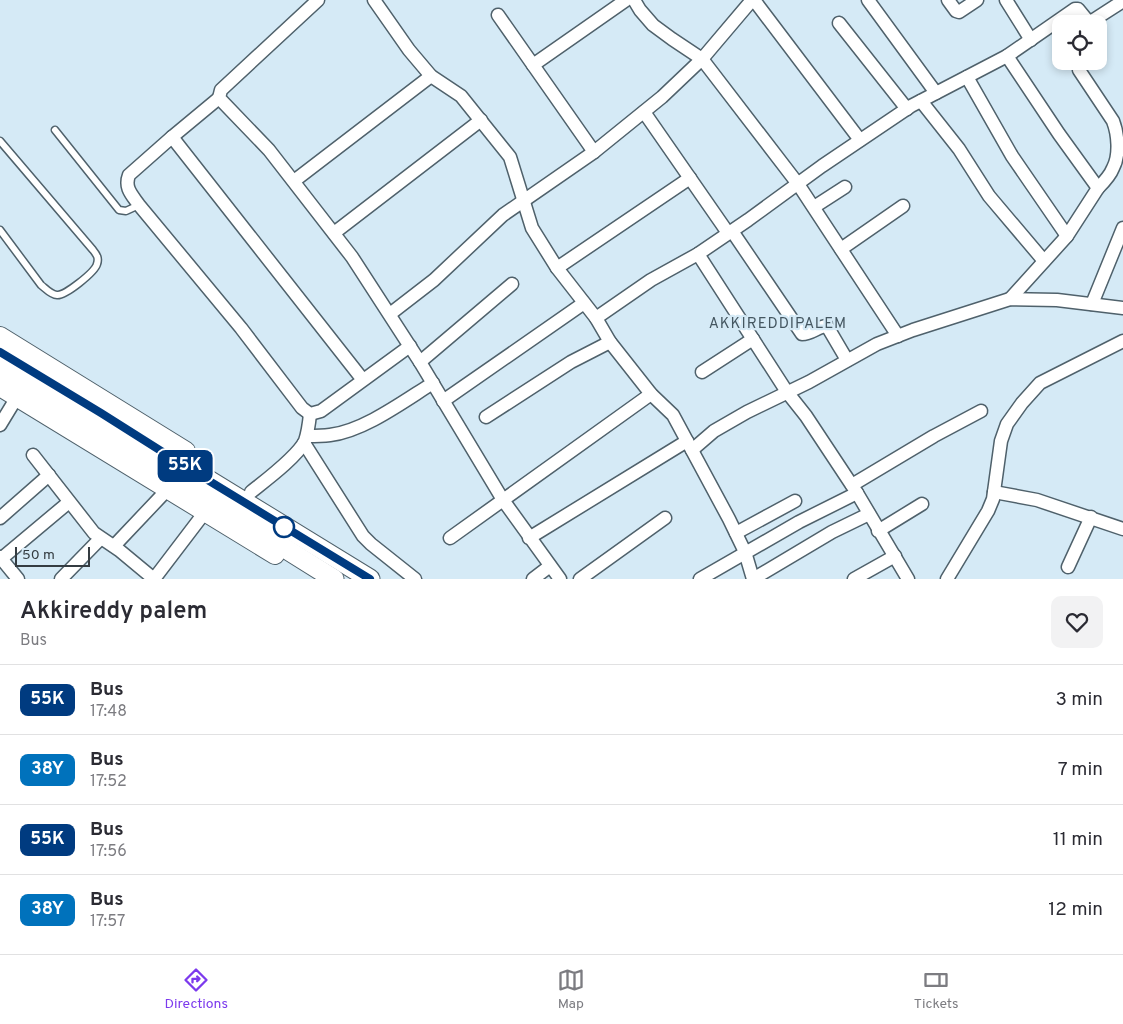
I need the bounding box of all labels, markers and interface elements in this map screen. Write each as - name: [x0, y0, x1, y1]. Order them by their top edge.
- map controls: [1052, 15, 1107, 70]
- button: locate: [1052, 15, 1107, 70]
- district label: AKKIREDDIPALEM: [709, 315, 847, 334]
- line badge: 55K: [156, 450, 214, 482]
- text: 55K: [168, 454, 202, 477]
- unlabelled marker: [273, 516, 295, 538]
- scale bar: [15, 544, 90, 567]
- text: 50 m: [22, 547, 55, 564]
- button: heart: [1051, 596, 1103, 648]
- text: Akkireddy palem: [20, 597, 207, 627]
- text: Bus: [20, 631, 47, 651]
- text: Bus: [90, 678, 124, 702]
- text: 55K: [30, 688, 65, 711]
- text: 3 min: [1055, 688, 1103, 712]
- text: 17:48: [90, 702, 127, 722]
- text: Bus: [90, 748, 124, 772]
- text: 38Y: [31, 758, 64, 781]
- text: 7 min: [1058, 758, 1103, 782]
- text: 17:52: [90, 772, 127, 792]
- text: Bus: [90, 818, 124, 842]
- text: 55K: [30, 828, 65, 851]
- text: 11 min: [1053, 828, 1103, 852]
- text: 17:56: [90, 842, 127, 862]
- text: Bus: [90, 888, 124, 912]
- text: 38Y: [31, 898, 64, 921]
- text: 12 min: [1048, 898, 1103, 922]
- text: 17:57: [90, 912, 125, 932]
- tab: Directions: [164, 966, 228, 1013]
- tab: Map: [557, 966, 585, 1013]
- tab: Tickets: [914, 966, 959, 1013]

